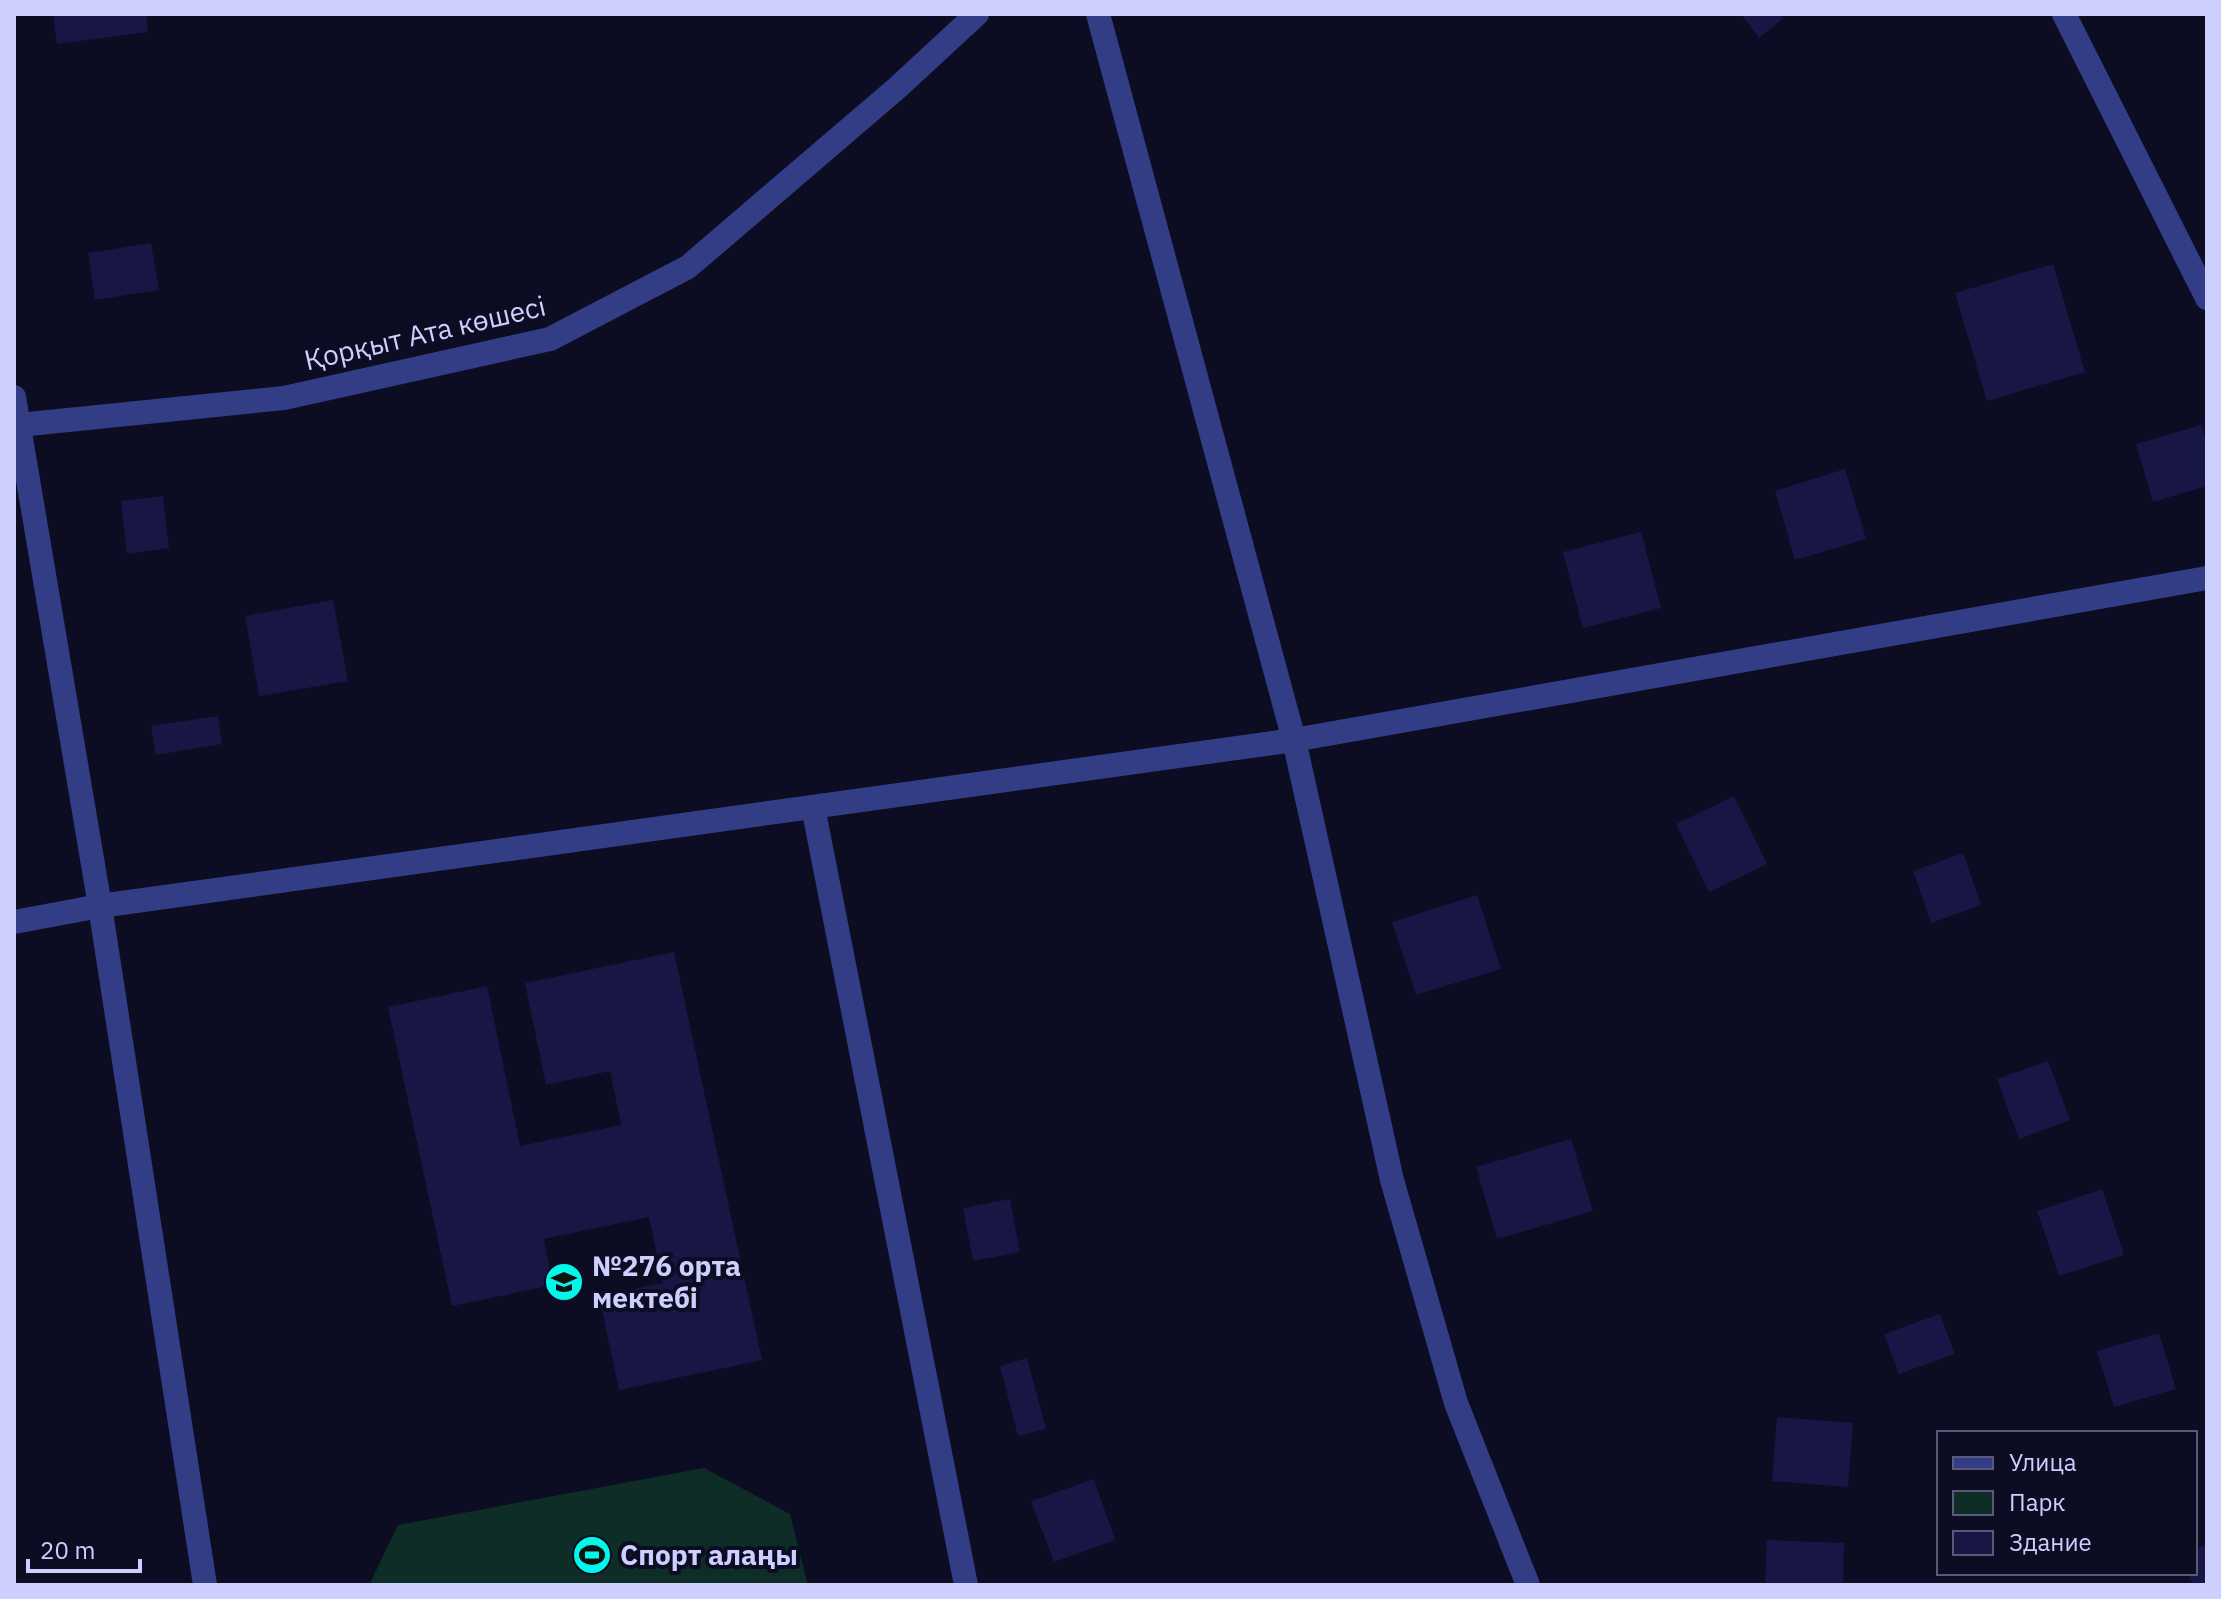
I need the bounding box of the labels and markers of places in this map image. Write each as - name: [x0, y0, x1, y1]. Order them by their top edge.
- place label: №276 орта мектебі: [592, 1247, 741, 1316]
- school or university icon: №276 орта мектебі: [543, 1261, 585, 1303]
- sports icon: Спорт алаңы: [571, 1534, 613, 1576]
- place label: Спорт алаңы: [620, 1536, 798, 1573]

